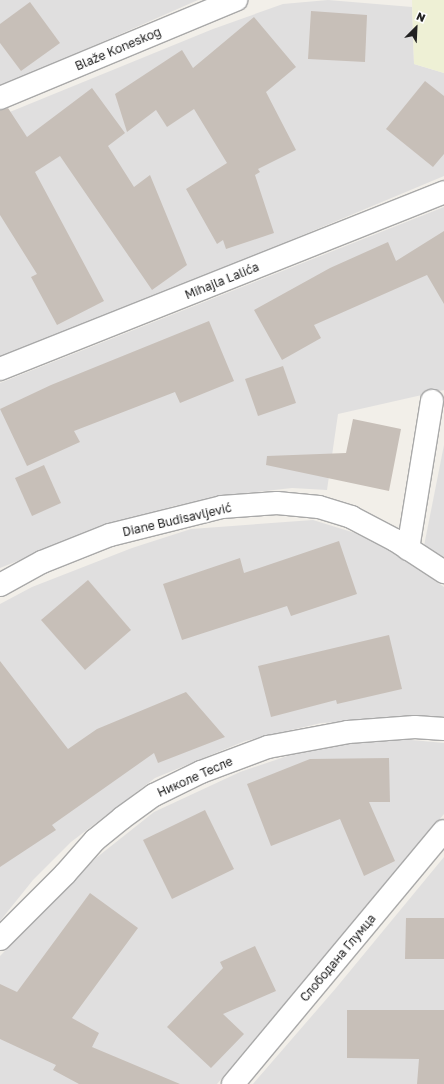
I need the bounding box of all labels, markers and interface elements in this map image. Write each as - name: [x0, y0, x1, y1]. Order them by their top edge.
- north arrow: [396, 8, 436, 48]
- text: N: [415, 9, 428, 24]
- street label: Blaže Koneskog: [73, 24, 163, 74]
- street label: Mihajla Lalića: [183, 260, 261, 302]
- street label: Diane Budisavljević: [121, 500, 233, 540]
- street label: Николе Тесле: [155, 754, 235, 800]
- street label: Слободана Глумца: [297, 911, 379, 1005]

